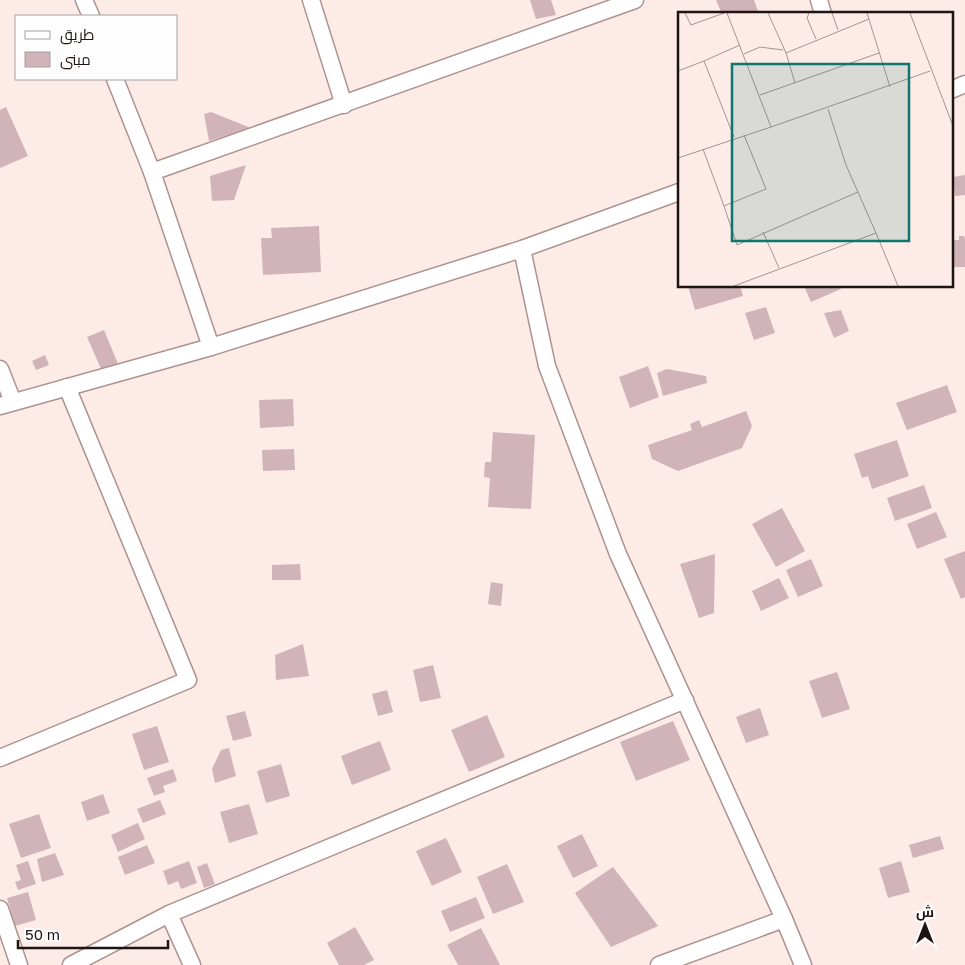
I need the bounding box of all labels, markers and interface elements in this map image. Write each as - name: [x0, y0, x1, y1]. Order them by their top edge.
- inset map: [678, 12, 952, 288]
- legend: [15, 15, 178, 80]
- text: طريق: [60, 25, 94, 45]
- text: مبنى: [60, 50, 91, 70]
- north arrow: [900, 900, 950, 950]
- text: ش: [916, 903, 934, 921]
- scale bar: [18, 918, 168, 950]
- text: 50 m: [25, 925, 60, 943]

